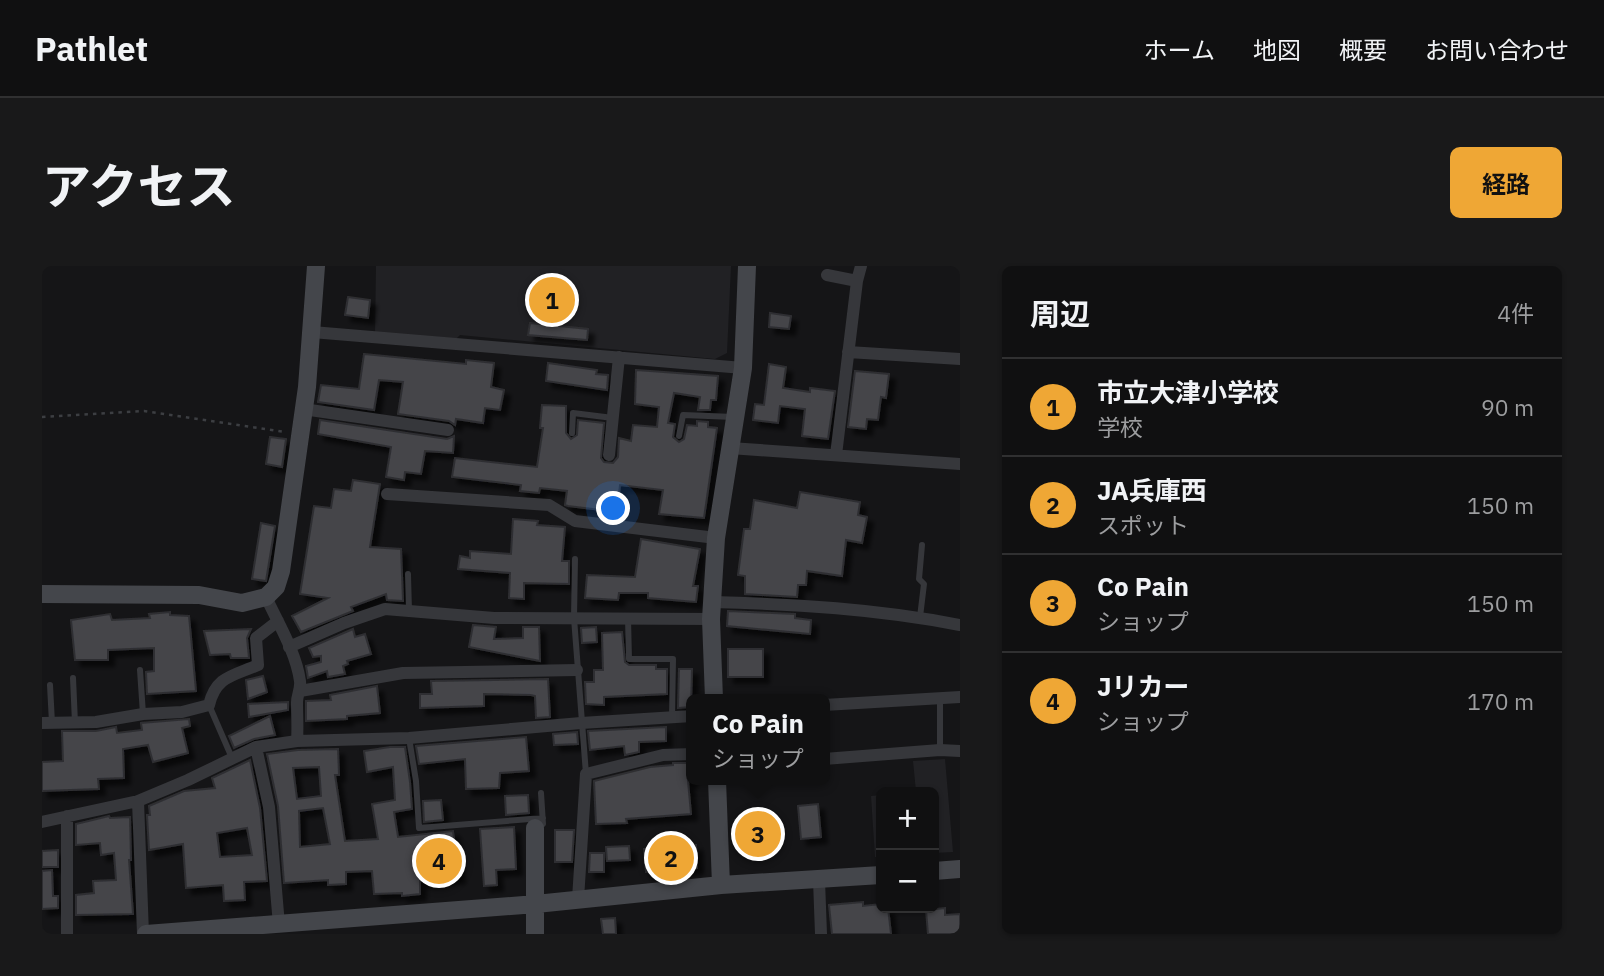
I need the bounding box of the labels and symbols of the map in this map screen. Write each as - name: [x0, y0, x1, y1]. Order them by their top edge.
- pin: 1: [529, 274, 575, 326]
- your location: [596, 491, 630, 525]
- pin: 3: [735, 808, 781, 860]
- pin: 2: [648, 832, 694, 884]
- pin: 4: [416, 835, 462, 887]

